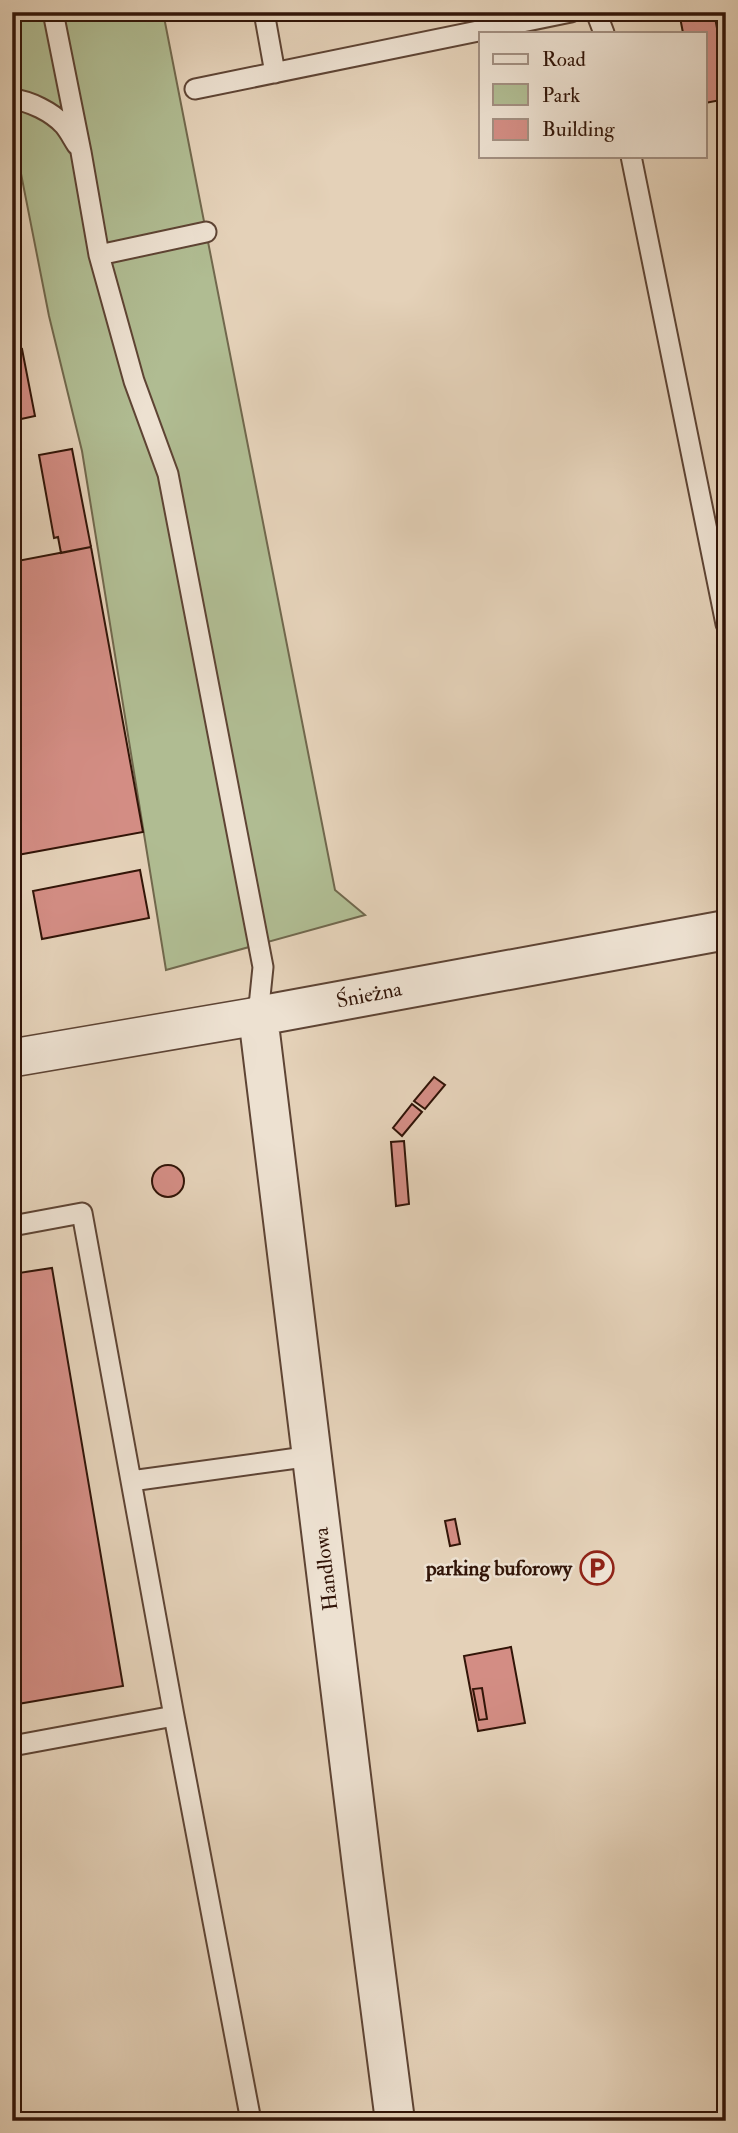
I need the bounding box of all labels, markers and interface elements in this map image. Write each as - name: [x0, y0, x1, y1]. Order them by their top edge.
- legend: [479, 32, 706, 158]
- text: Road: [542, 46, 587, 73]
- text: Park: [542, 82, 580, 109]
- text: Building: [542, 116, 615, 143]
- street label: Śnieżna: [334, 975, 405, 1015]
- street label: Handlowa: [307, 1525, 345, 1612]
- parking icon: parking buforowy: [578, 1549, 616, 1587]
- place label: parking buforowy: [425, 1555, 573, 1582]

